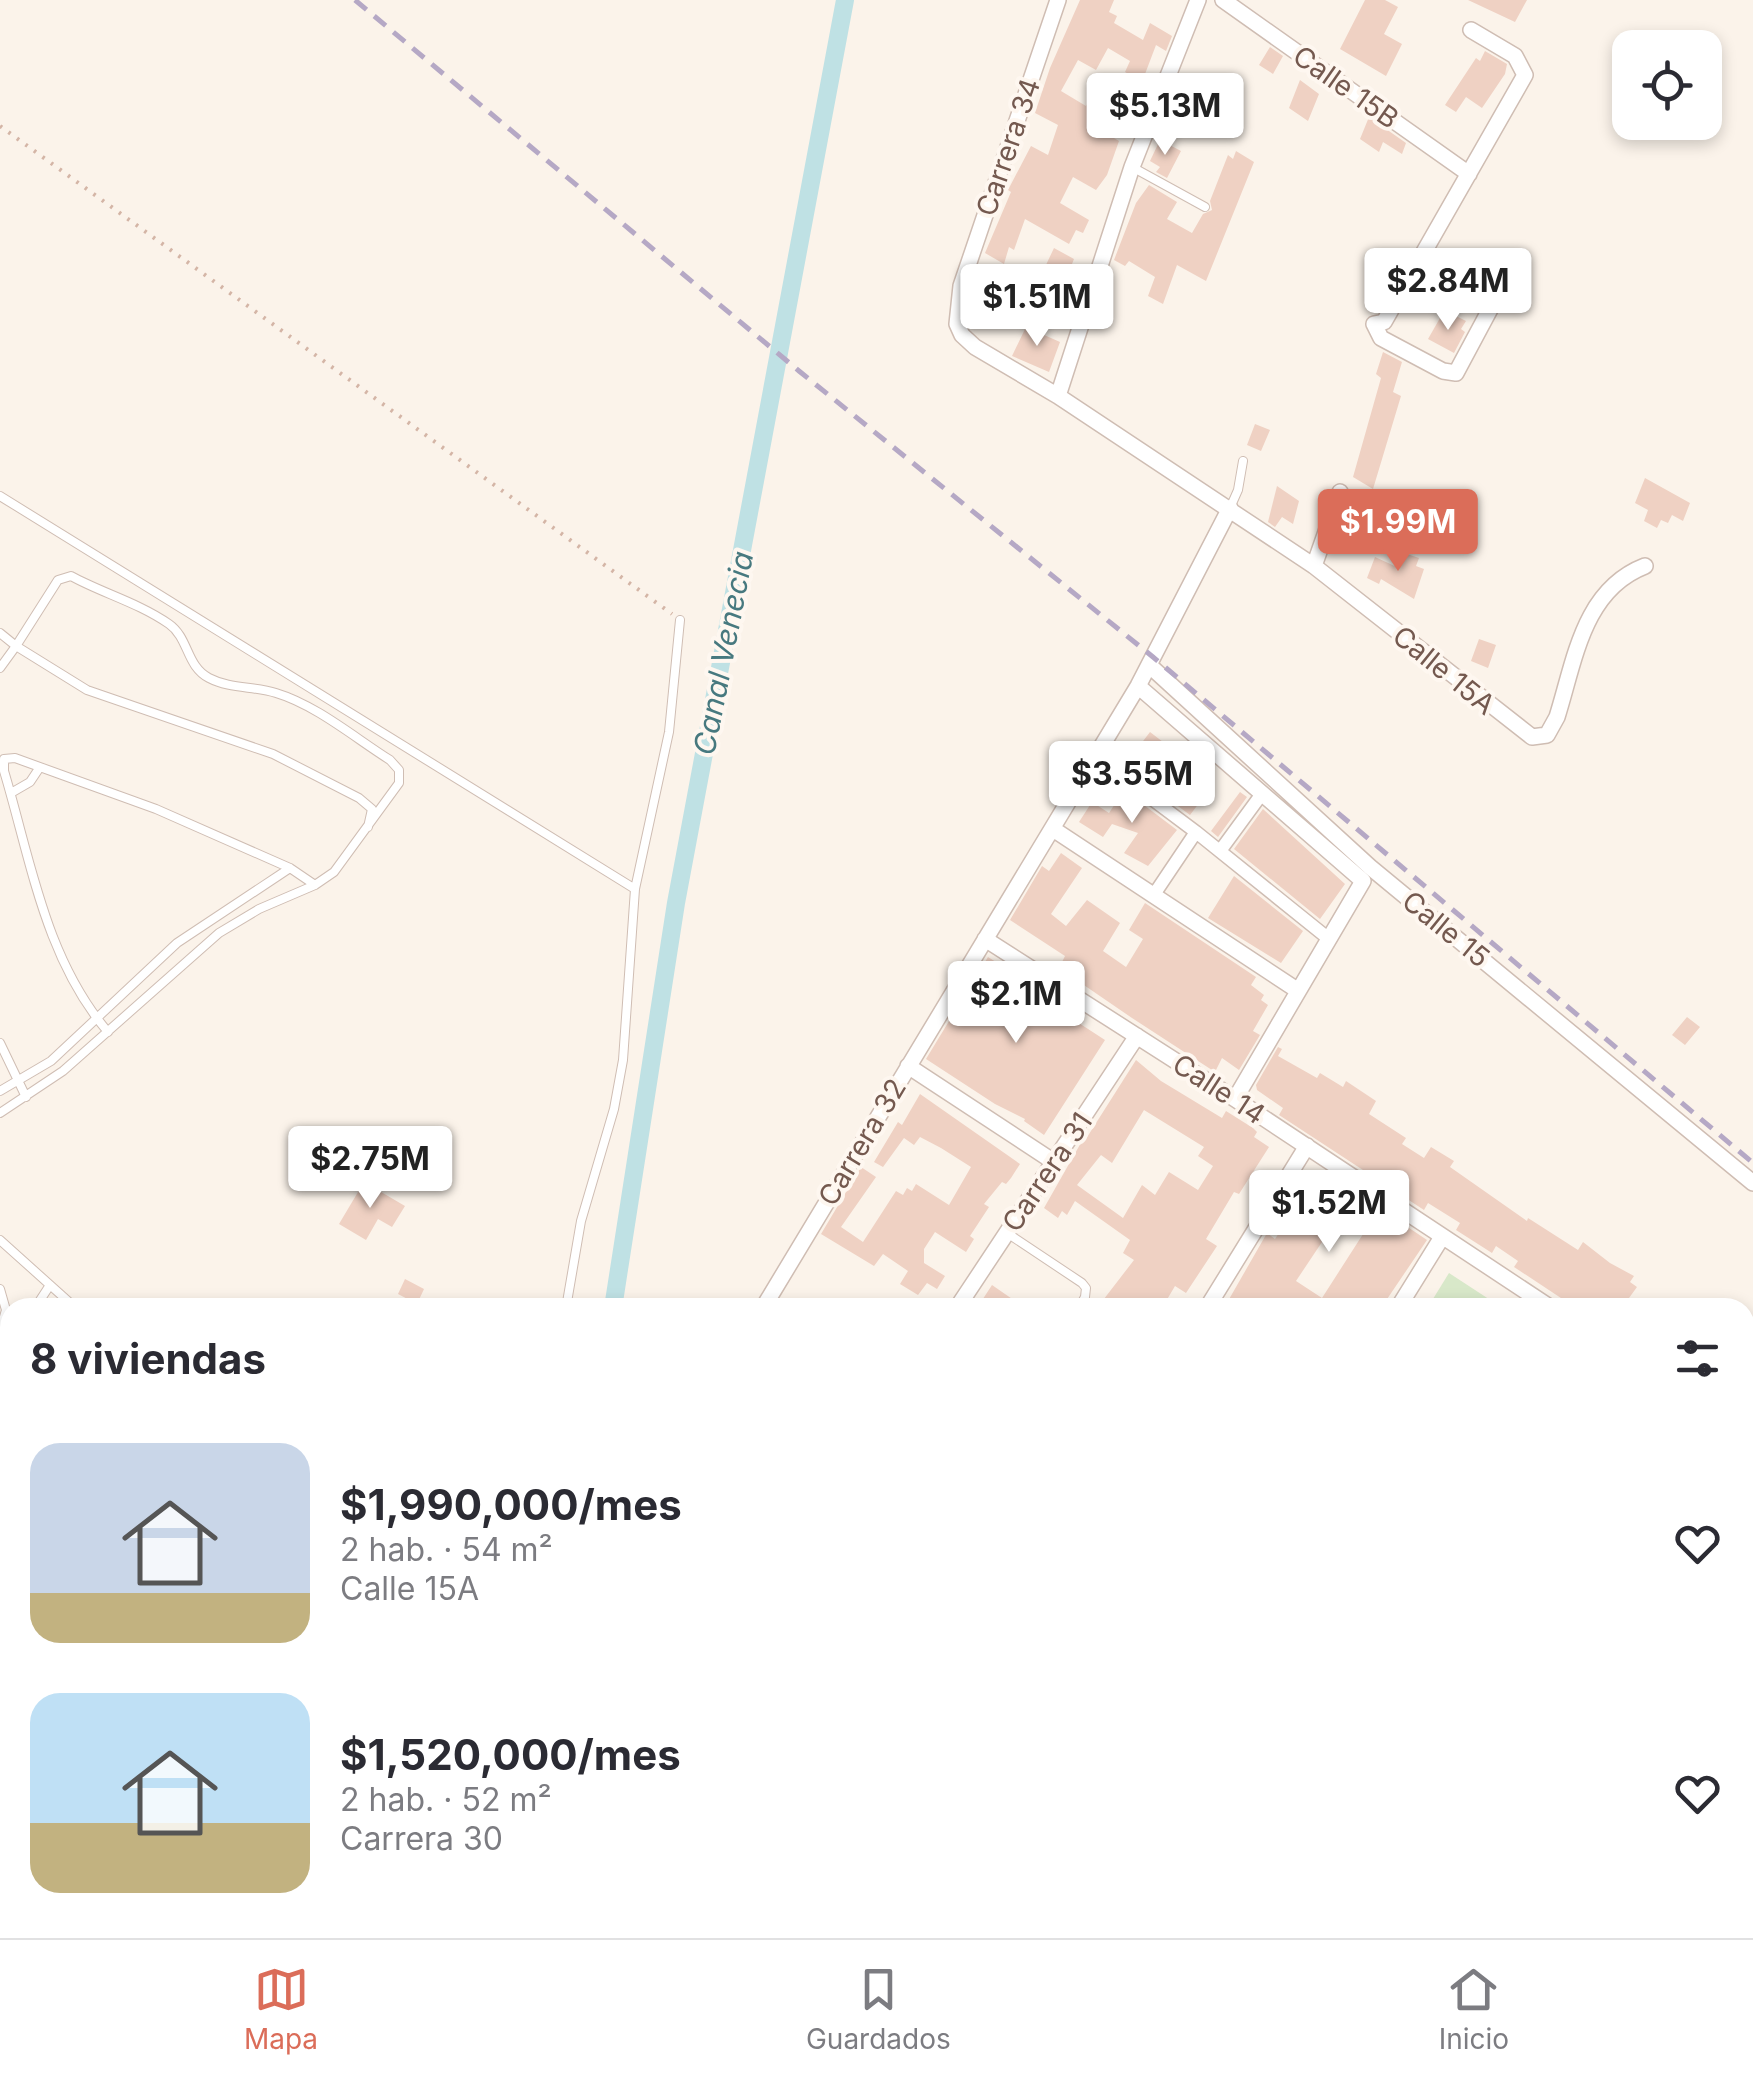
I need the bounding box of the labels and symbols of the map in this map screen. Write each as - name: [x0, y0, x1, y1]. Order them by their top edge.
- street label: Calle 15B: [1287, 38, 1405, 136]
- pin: $5.13M: [1084, 73, 1246, 158]
- street label: Carrera 34: [969, 74, 1047, 220]
- pin: $2.84M: [1367, 248, 1529, 333]
- pin: $1.51M: [956, 264, 1118, 349]
- pin: $1.99M: [1317, 489, 1479, 574]
- water label: Canal Venecia: [686, 548, 760, 758]
- street label: Calle 15A: [1386, 619, 1502, 721]
- pin: $3.55M: [1051, 741, 1213, 826]
- street label: Calle 15: [1396, 884, 1496, 974]
- pin: $2.1M: [946, 961, 1086, 1046]
- street label: Calle 14: [1166, 1047, 1272, 1131]
- street label: Carrera 32: [811, 1072, 913, 1212]
- street label: Carrera 31: [995, 1106, 1099, 1238]
- pin: $2.75M: [289, 1126, 451, 1211]
- pin: $1.52M: [1248, 1170, 1410, 1255]

